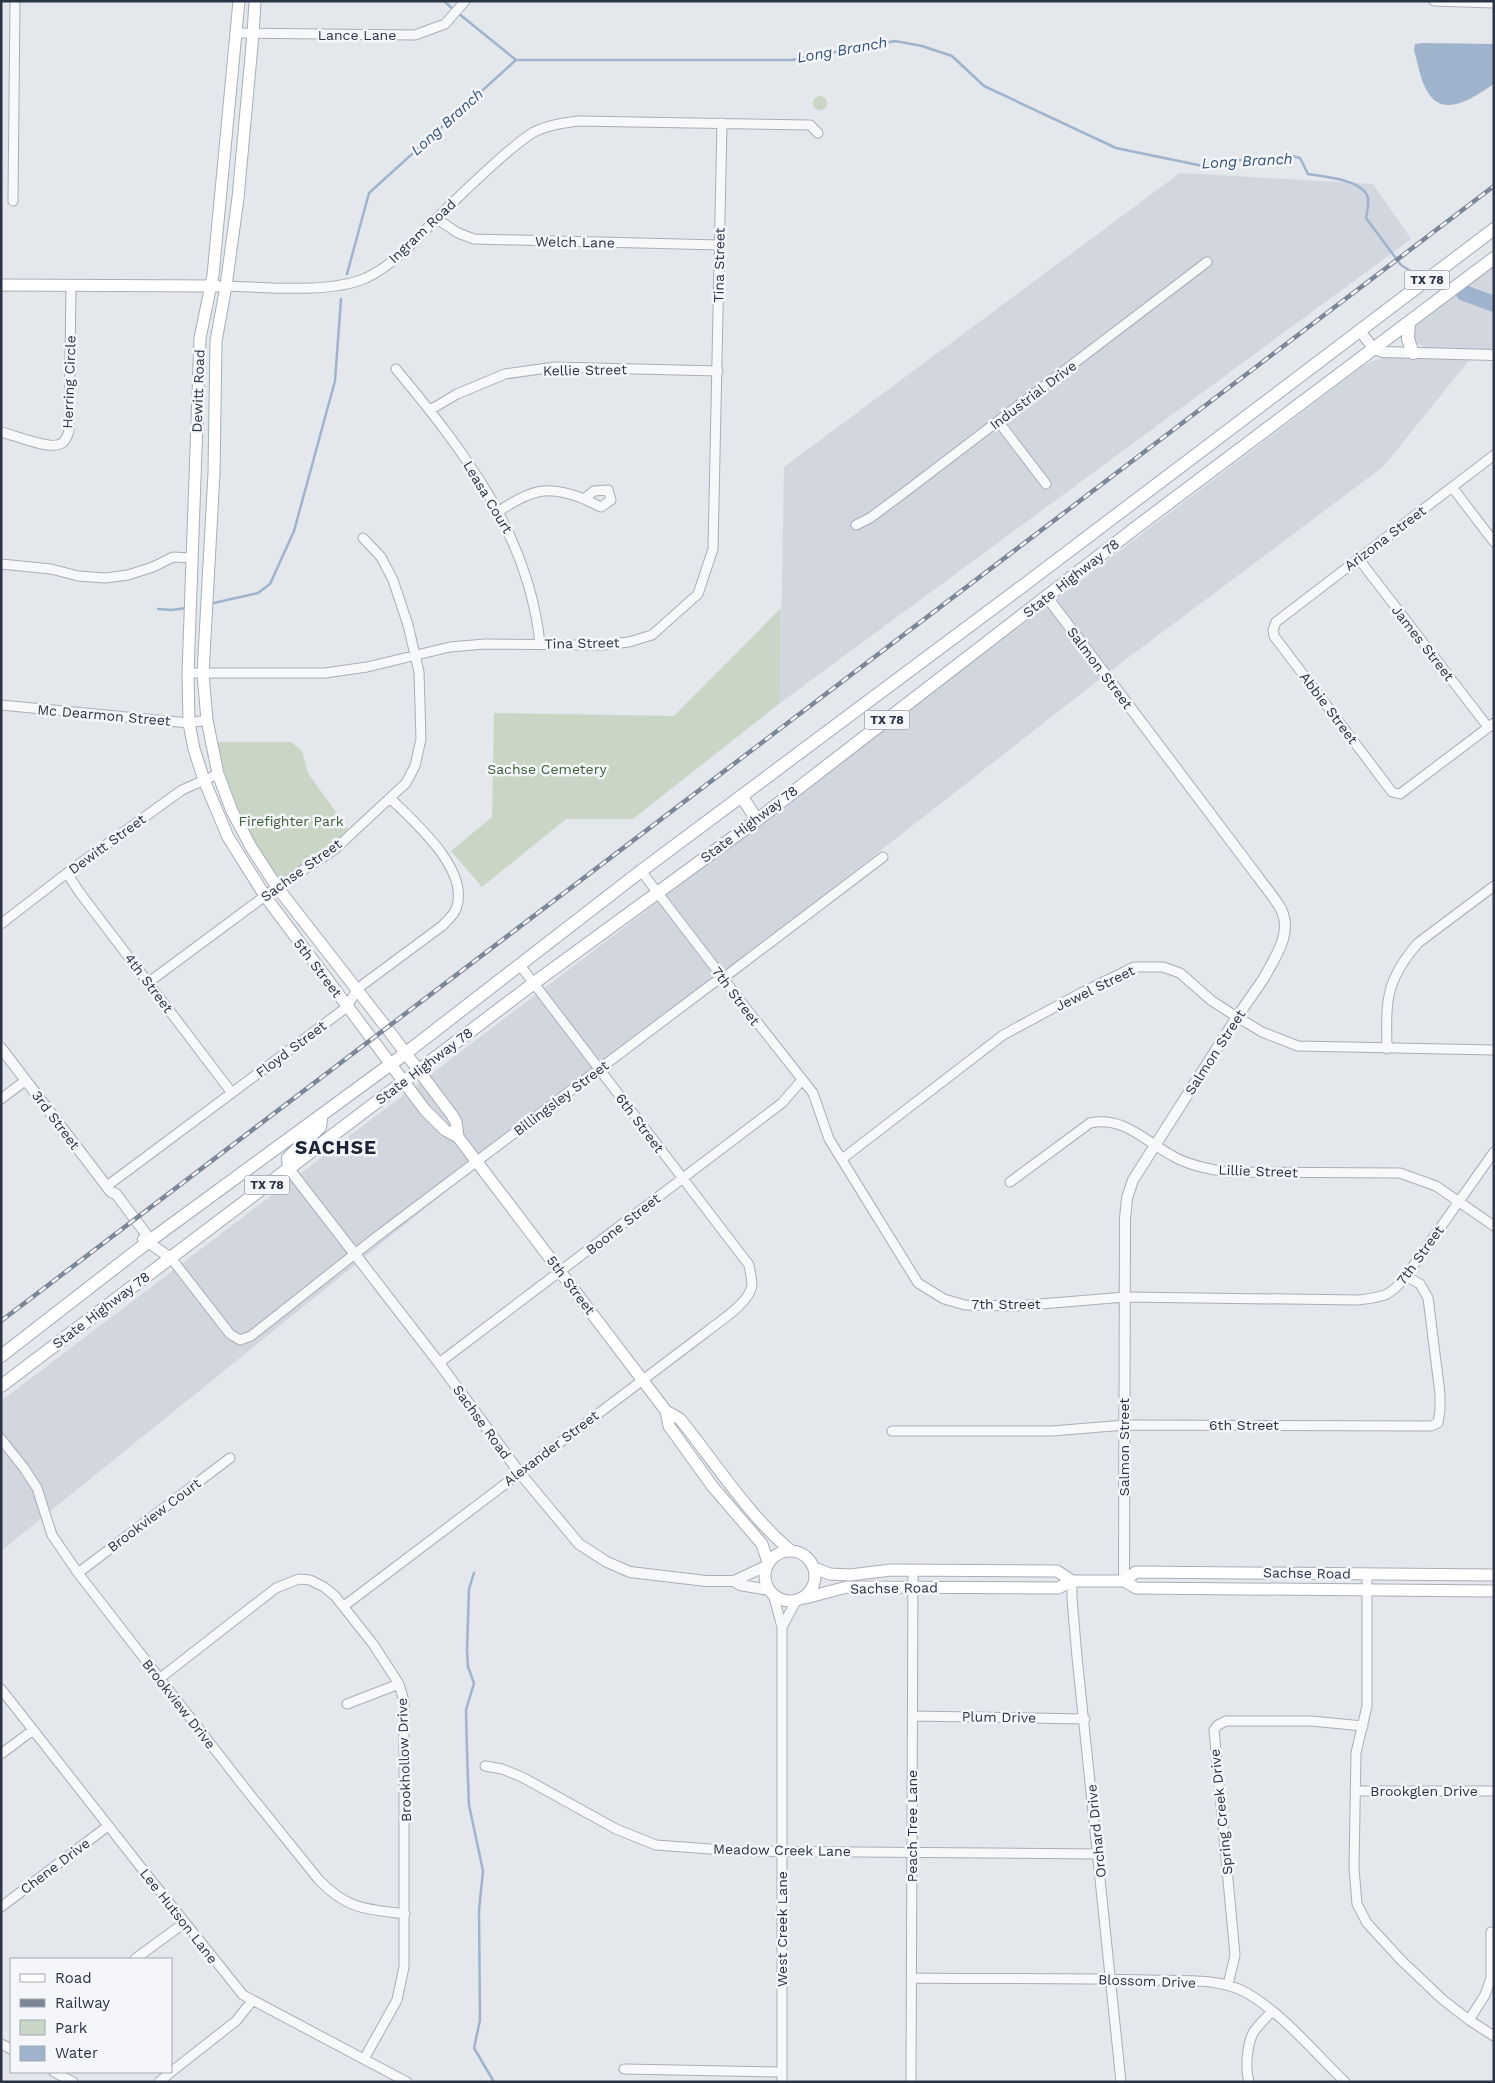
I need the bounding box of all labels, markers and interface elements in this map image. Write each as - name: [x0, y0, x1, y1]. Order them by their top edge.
- street label: Lance Lane: [318, 27, 396, 43]
- water label: Long Branch: [796, 33, 888, 67]
- water label: Long Branch: [407, 85, 487, 159]
- water label: Long Branch: [1201, 150, 1293, 172]
- street label: Ingram Road: [385, 196, 459, 266]
- street label: Tina Street: [710, 227, 728, 303]
- street label: Welch Lane: [535, 233, 615, 251]
- road number: TX 78: [1404, 270, 1450, 290]
- street label: Herring Circle: [59, 335, 79, 429]
- street label: Dewitt Road: [189, 349, 207, 433]
- street label: Industrial Drive: [987, 357, 1079, 433]
- street label: Kellie Street: [543, 361, 627, 379]
- street label: Leasa Court: [460, 458, 516, 536]
- street label: Arizona Street: [1341, 502, 1429, 574]
- street label: State Highway 78: [1020, 536, 1122, 620]
- street label: James Street: [1389, 602, 1457, 684]
- street label: Salmon Street: [1064, 624, 1136, 712]
- street label: Tina Street: [544, 634, 620, 652]
- street label: Abbie Street: [1297, 669, 1361, 747]
- street label: Mc Dearmon Street: [37, 701, 171, 729]
- road number: TX 78: [864, 710, 910, 730]
- park label: Sachse Cemetery: [487, 761, 607, 777]
- street label: State Highway 78: [697, 782, 801, 866]
- street label: Dewitt Street: [65, 811, 149, 877]
- park label: Firefighter Park: [238, 813, 344, 829]
- street label: Sachse Street: [258, 835, 344, 905]
- street label: 5th Street: [291, 935, 345, 1001]
- street label: 4th Street: [122, 950, 177, 1016]
- street label: Jewel Street: [1053, 962, 1137, 1014]
- street label: 7th Street: [709, 964, 763, 1029]
- street label: Salmon Street: [1182, 1006, 1249, 1098]
- street label: Floyd Street: [253, 1017, 329, 1081]
- street label: State Highway 78: [372, 1024, 476, 1108]
- street label: Billingsley Street: [510, 1057, 612, 1139]
- street label: 3rd Street: [29, 1087, 83, 1153]
- street label: 6th Street: [613, 1090, 668, 1156]
- district label: SACHSE: [295, 1136, 377, 1159]
- street label: Lillie Street: [1218, 1162, 1298, 1180]
- road number: TX 78: [244, 1176, 290, 1194]
- street label: Boone Street: [583, 1190, 663, 1258]
- street label: 7th Street: [1393, 1222, 1447, 1288]
- street label: 5th Street: [544, 1252, 598, 1318]
- street label: State Highway 78: [49, 1268, 153, 1352]
- street label: 7th Street: [971, 1296, 1041, 1312]
- street label: Sachse Road: [450, 1382, 514, 1462]
- street label: Salmon Street: [1116, 1398, 1132, 1496]
- street label: Alexander Street: [501, 1407, 602, 1489]
- street label: 6th Street: [1209, 1417, 1279, 1433]
- street label: Brookview Court: [104, 1475, 204, 1555]
- street label: Sachse Road: [1263, 1564, 1351, 1582]
- street label: Sachse Road: [850, 1579, 938, 1597]
- street label: Brookview Drive: [139, 1656, 219, 1752]
- street label: Brookhollow Drive: [394, 1698, 414, 1822]
- street label: Plum Drive: [962, 1708, 1036, 1726]
- street label: Spring Creek Drive: [1206, 1748, 1236, 1876]
- street label: Peach Tree Lane: [904, 1770, 920, 1882]
- street label: Orchard Drive: [1083, 1783, 1109, 1879]
- street label: Brookglen Drive: [1370, 1783, 1478, 1799]
- street label: Chene Drive: [17, 1835, 93, 1897]
- street label: Meadow Creek Lane: [713, 1841, 851, 1859]
- street label: Lee Hutson Lane: [137, 1865, 221, 1967]
- street label: West Creek Lane: [774, 1871, 790, 1987]
- legend: [10, 1958, 172, 2073]
- text: Road: [55, 1969, 92, 1987]
- street label: Blossom Drive: [1098, 1971, 1196, 1991]
- text: Railway: [55, 1994, 110, 2012]
- text: Park: [55, 2019, 88, 2037]
- text: Water: [55, 2044, 98, 2062]

